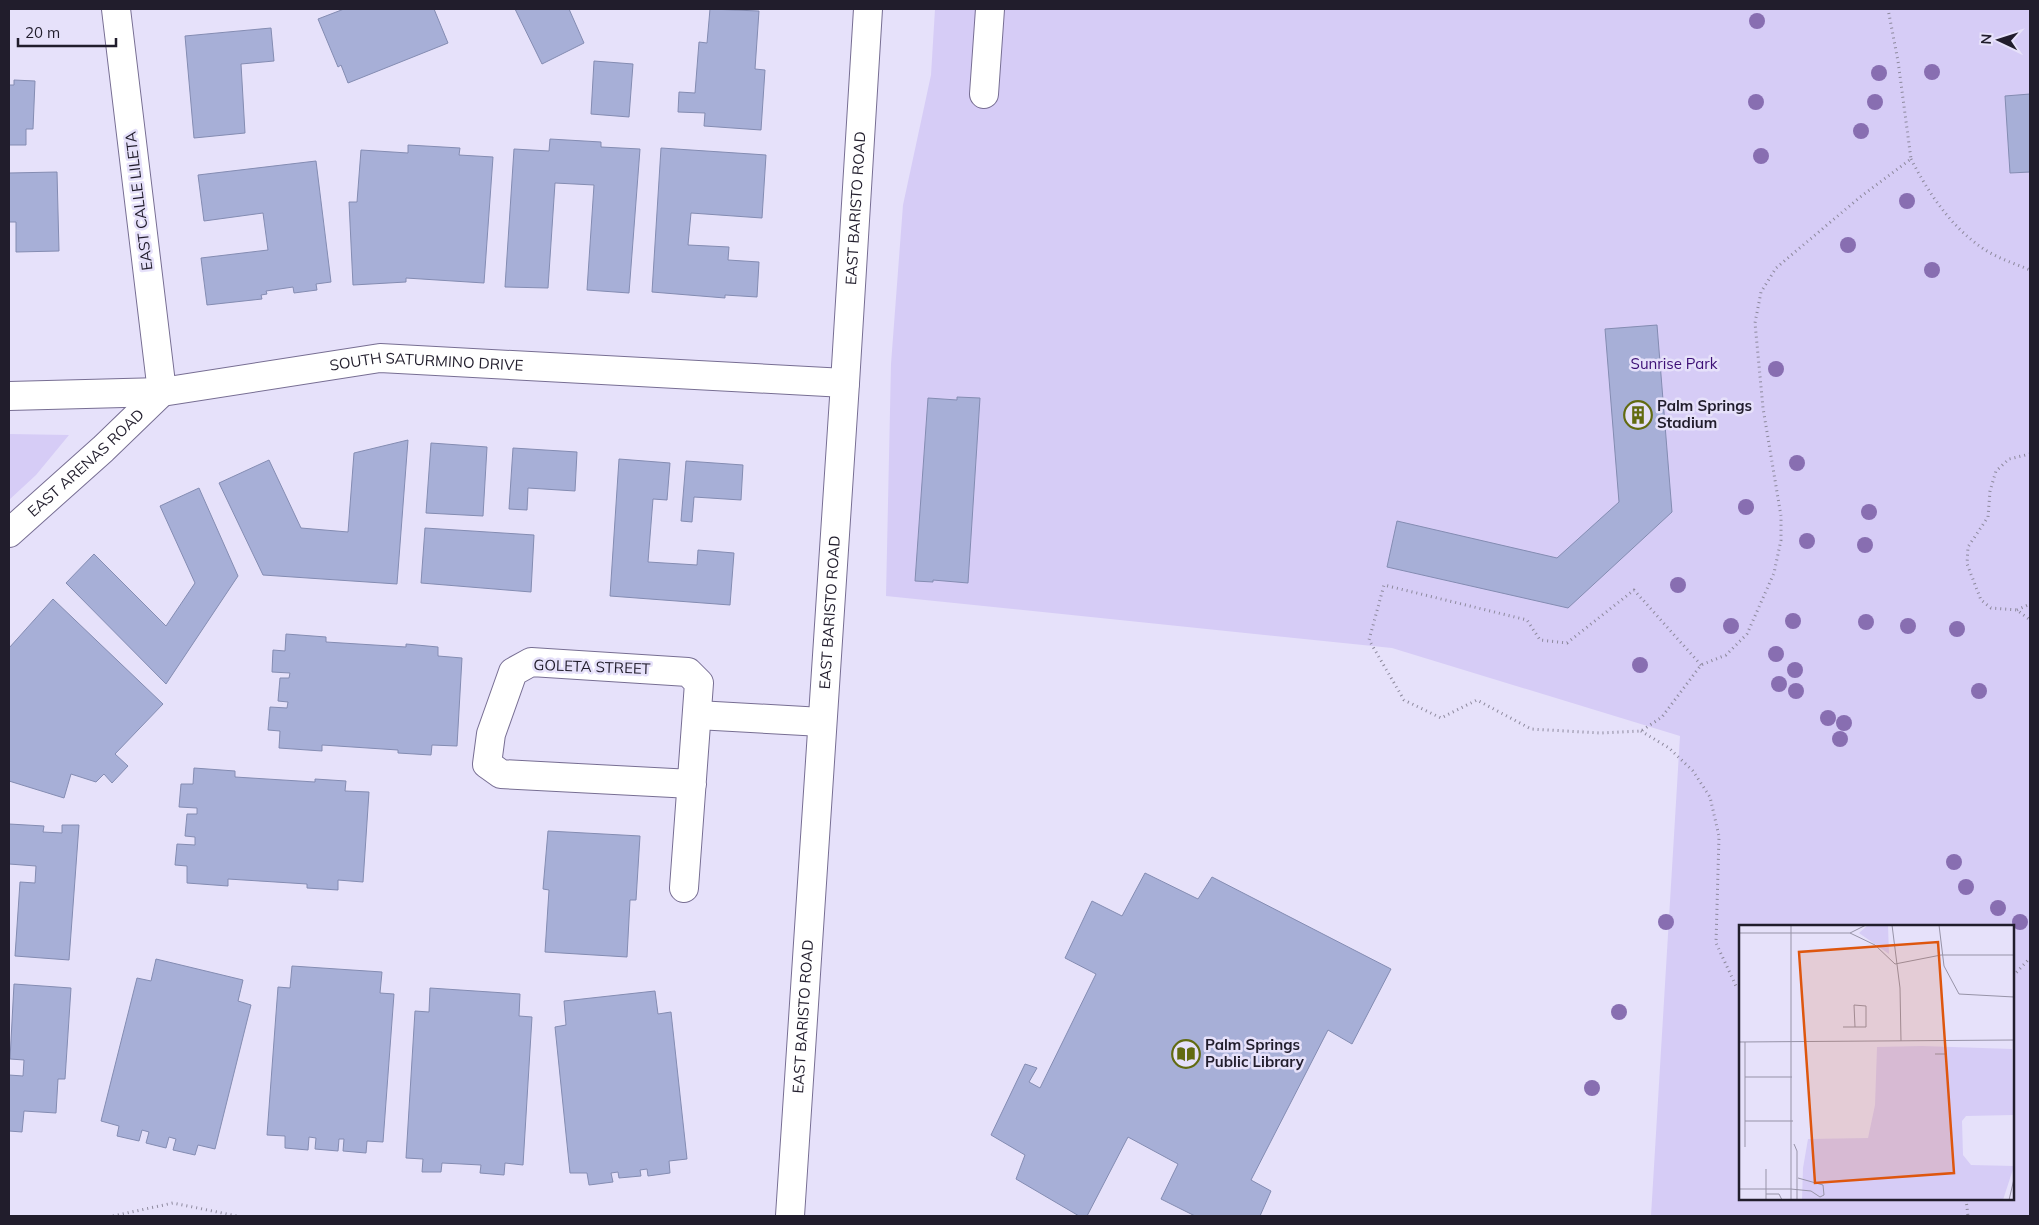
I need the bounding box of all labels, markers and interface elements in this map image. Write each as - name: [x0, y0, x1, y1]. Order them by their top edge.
- scale bar: [18, 15, 115, 47]
- north arrow: [1974, 15, 2024, 65]
- text: 20 m: [25, 23, 60, 42]
- text: N: [1977, 33, 1995, 45]
- street label: EAST CALLE LILETA: [121, 131, 156, 271]
- street label: EAST BARISTO ROAD: [841, 131, 869, 286]
- street label: SOUTH SATURMINO DRIVE: [328, 348, 524, 375]
- park label: Sunrise Park: [1631, 354, 1718, 373]
- place label: Palm Springs Stadium: [1657, 396, 1752, 432]
- building icon: Palm Springs Stadium: [1623, 400, 1653, 430]
- street label: EAST ARENAS ROAD: [23, 405, 148, 521]
- street label: EAST BARISTO ROAD: [815, 535, 844, 690]
- street label: GOLETA STREET: [533, 655, 651, 678]
- inset map: [1739, 925, 2014, 1200]
- street label: EAST BARISTO ROAD: [788, 939, 817, 1094]
- place label: Palm Springs Public Library: [1205, 1035, 1305, 1071]
- library icon: Palm Springs Public Library: [1171, 1039, 1201, 1069]

